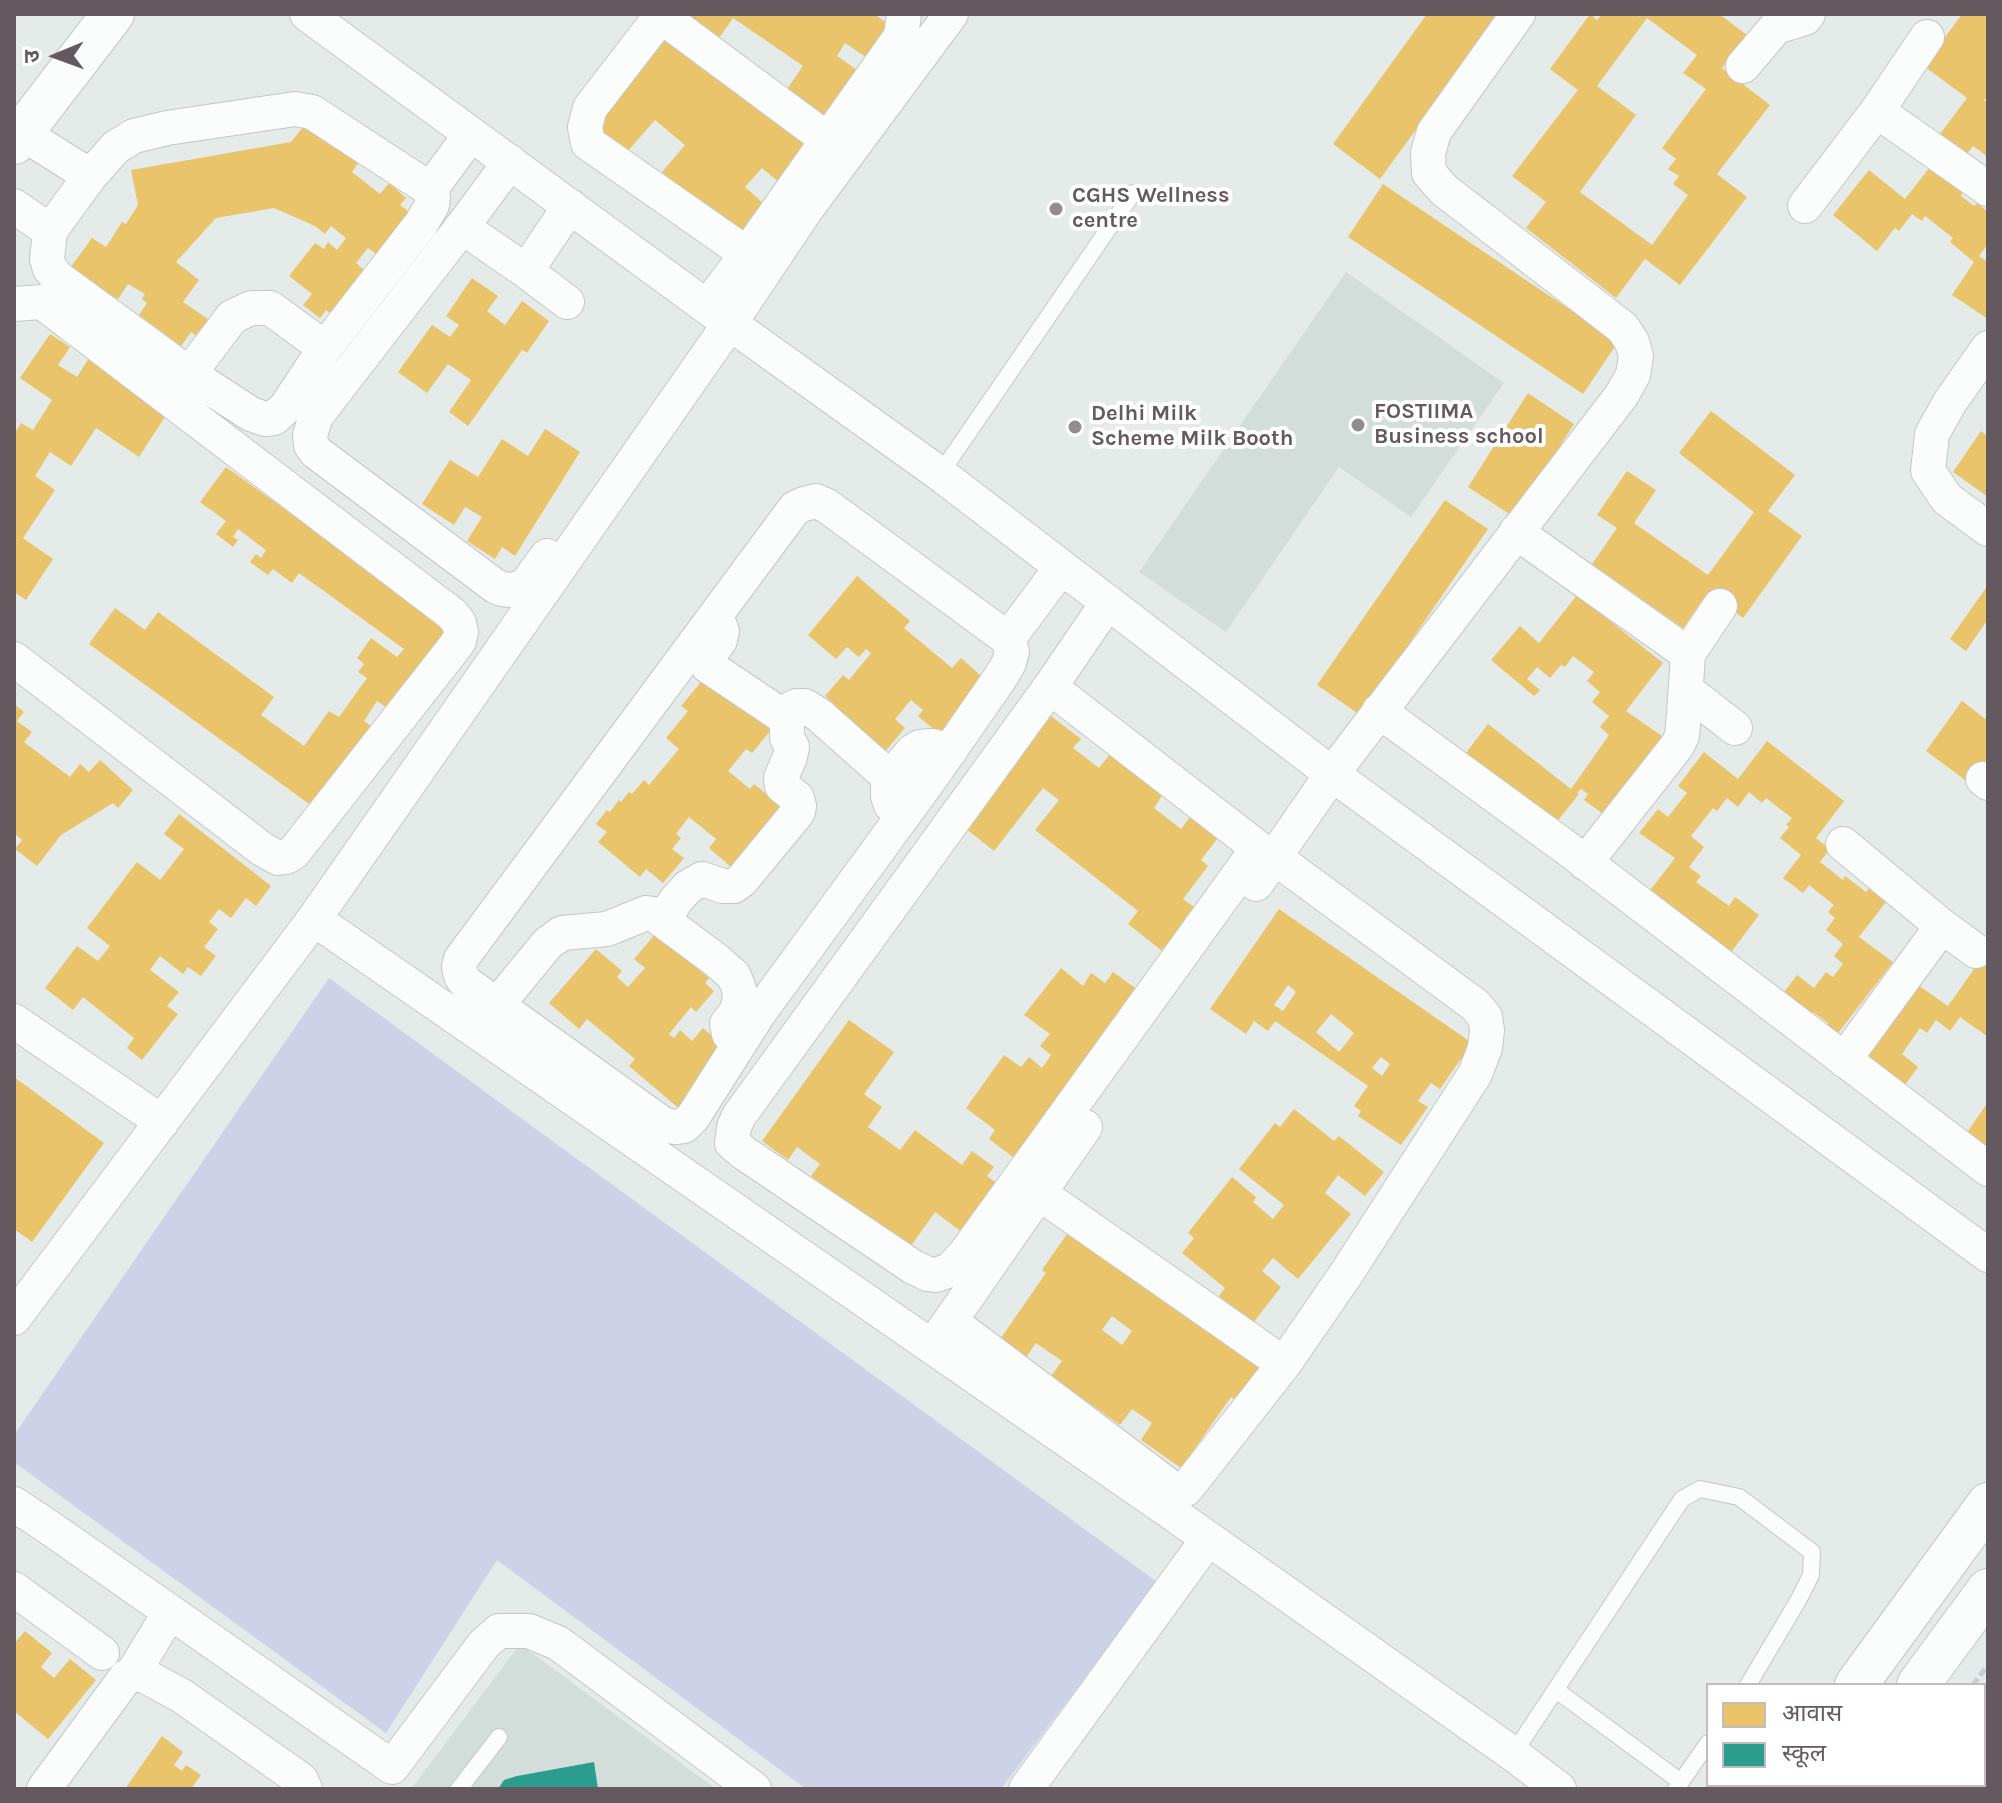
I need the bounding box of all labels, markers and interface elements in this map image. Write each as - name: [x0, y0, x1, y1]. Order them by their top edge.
- north arrow: [16, 16, 96, 96]
- text: उ: [19, 50, 45, 63]
- place label: CGHS Wellness centre: [1072, 183, 1230, 234]
- marker: CGHS Wellness centre: [1047, 200, 1065, 218]
- place label: FOSTIIMA Business school: [1374, 399, 1544, 450]
- place label: Delhi Milk Scheme Milk Booth: [1091, 401, 1293, 452]
- marker: FOSTIIMA Business school: [1349, 416, 1367, 434]
- marker: Delhi Milk Scheme Milk Booth: [1066, 418, 1084, 436]
- legend: [1706, 1683, 1986, 1787]
- text: आवास: [1782, 1699, 1842, 1727]
- text: स्कूल: [1782, 1739, 1826, 1767]

